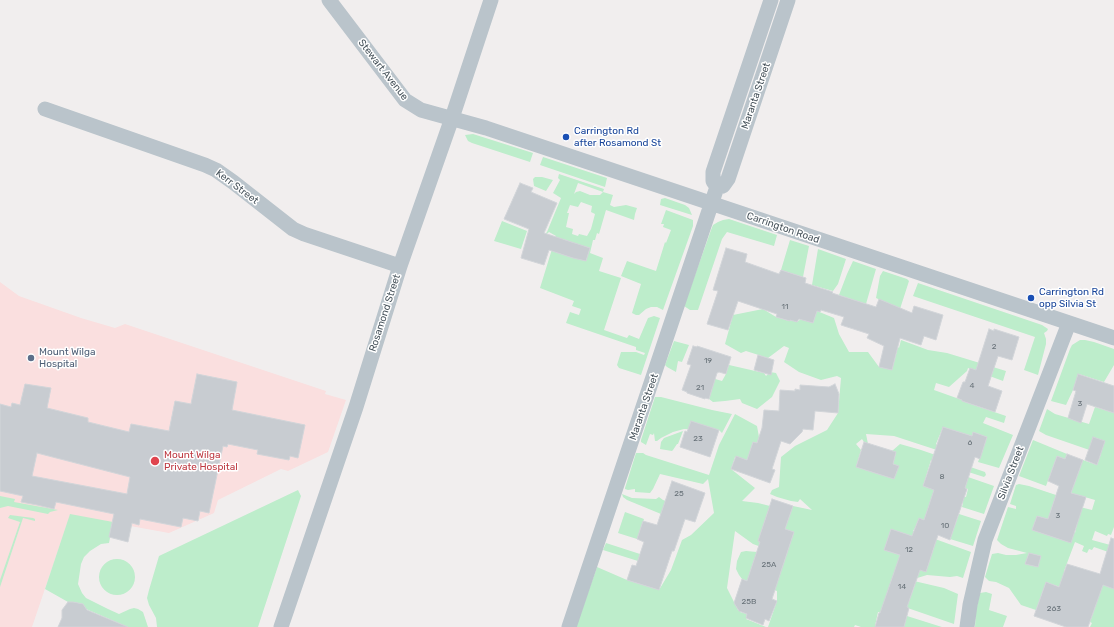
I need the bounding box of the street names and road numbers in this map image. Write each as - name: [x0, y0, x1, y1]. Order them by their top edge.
- street label: Stewart Avenue: [355, 37, 411, 103]
- street label: Maranta Street: [739, 61, 773, 131]
- street label: Kerr Street: [213, 167, 261, 207]
- street label: Carrington Road: [745, 210, 821, 246]
- street label: Rosamond Street: [367, 273, 403, 353]
- street label: Maranta Street: [627, 372, 661, 442]
- street label: Silvia Street: [995, 445, 1027, 501]

